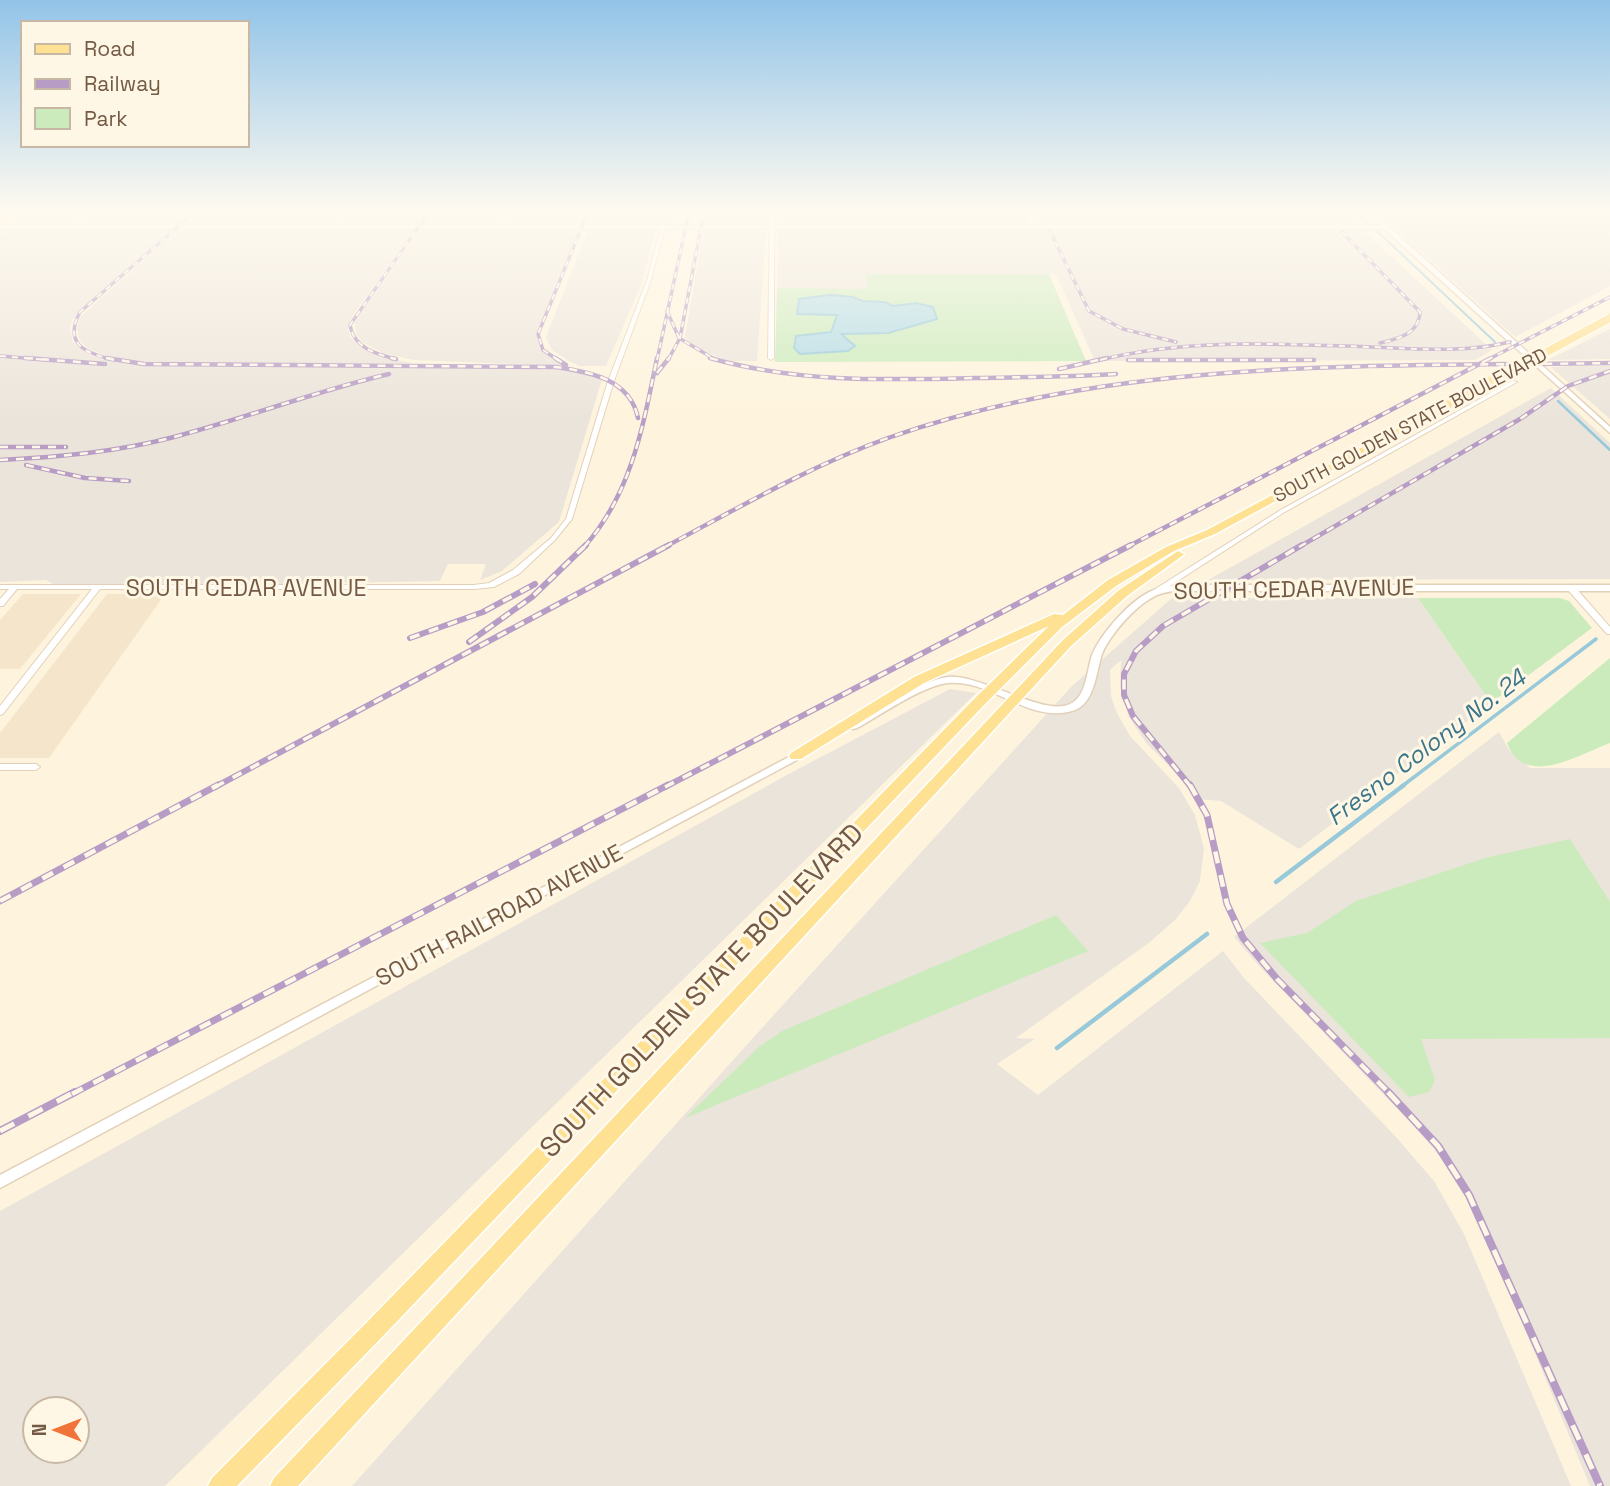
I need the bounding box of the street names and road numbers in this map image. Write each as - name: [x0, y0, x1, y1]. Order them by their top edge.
- street label: SOUTH GOLDEN STATE BOULEVARD: [1269, 342, 1551, 508]
- street label: SOUTH CEDAR AVENUE: [1173, 572, 1415, 606]
- street label: SOUTH CEDAR AVENUE: [126, 573, 366, 603]
- street label: SOUTH GOLDEN STATE BOULEVARD: [531, 815, 871, 1165]
- street label: SOUTH RAILROAD AVENUE: [370, 837, 628, 993]

